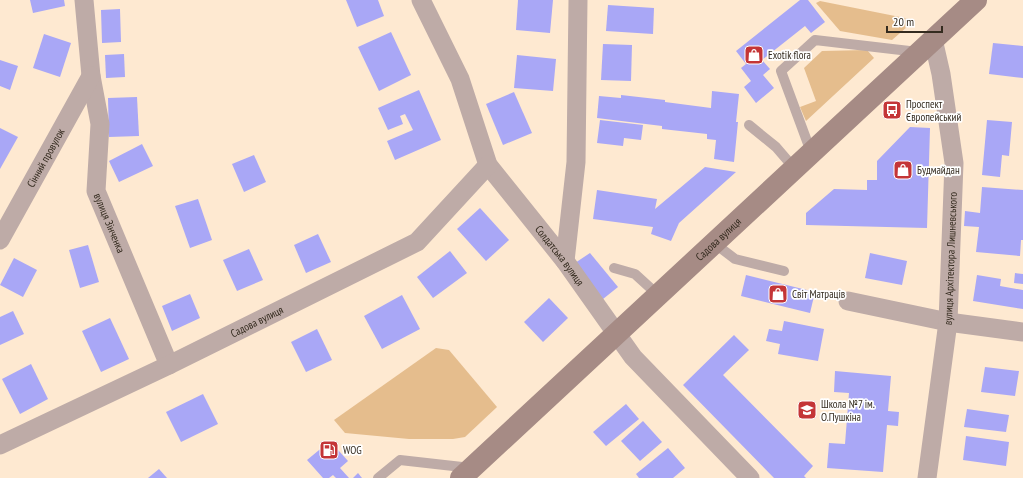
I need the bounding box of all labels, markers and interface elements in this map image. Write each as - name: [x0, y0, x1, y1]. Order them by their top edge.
- scale bar: [887, 8, 942, 34]
- text: 20 m: [893, 14, 914, 29]
- shop icon: Exotik flora: [743, 44, 765, 66]
- place label: Exotik flora: [768, 48, 811, 62]
- place label: Проспект Європейський: [906, 97, 961, 124]
- bus stop icon: Проспект Європейський: [881, 99, 903, 121]
- street label: Сінний провулок: [24, 125, 68, 190]
- shop icon: Будмайдан: [892, 159, 914, 181]
- place label: Будмайдан: [917, 163, 960, 177]
- street label: вулиця Зінченка: [91, 191, 128, 255]
- street label: вулиця Архітектора Лишневського: [941, 191, 960, 326]
- street label: Садова вулиця: [693, 215, 744, 264]
- street label: Солдатська вулиця: [532, 222, 587, 288]
- shop icon: Світ Матраців: [767, 283, 789, 305]
- place label: Світ Матраців: [792, 287, 846, 301]
- street label: Садова вулиця: [228, 302, 286, 340]
- place label: Школа №7 ім. О.Пушкіна: [821, 397, 875, 424]
- school or university icon: Школа №7 ім. О.Пушкіна: [796, 399, 818, 421]
- fuel station icon: WOG: [318, 439, 340, 461]
- place label: WOG: [343, 443, 362, 457]

